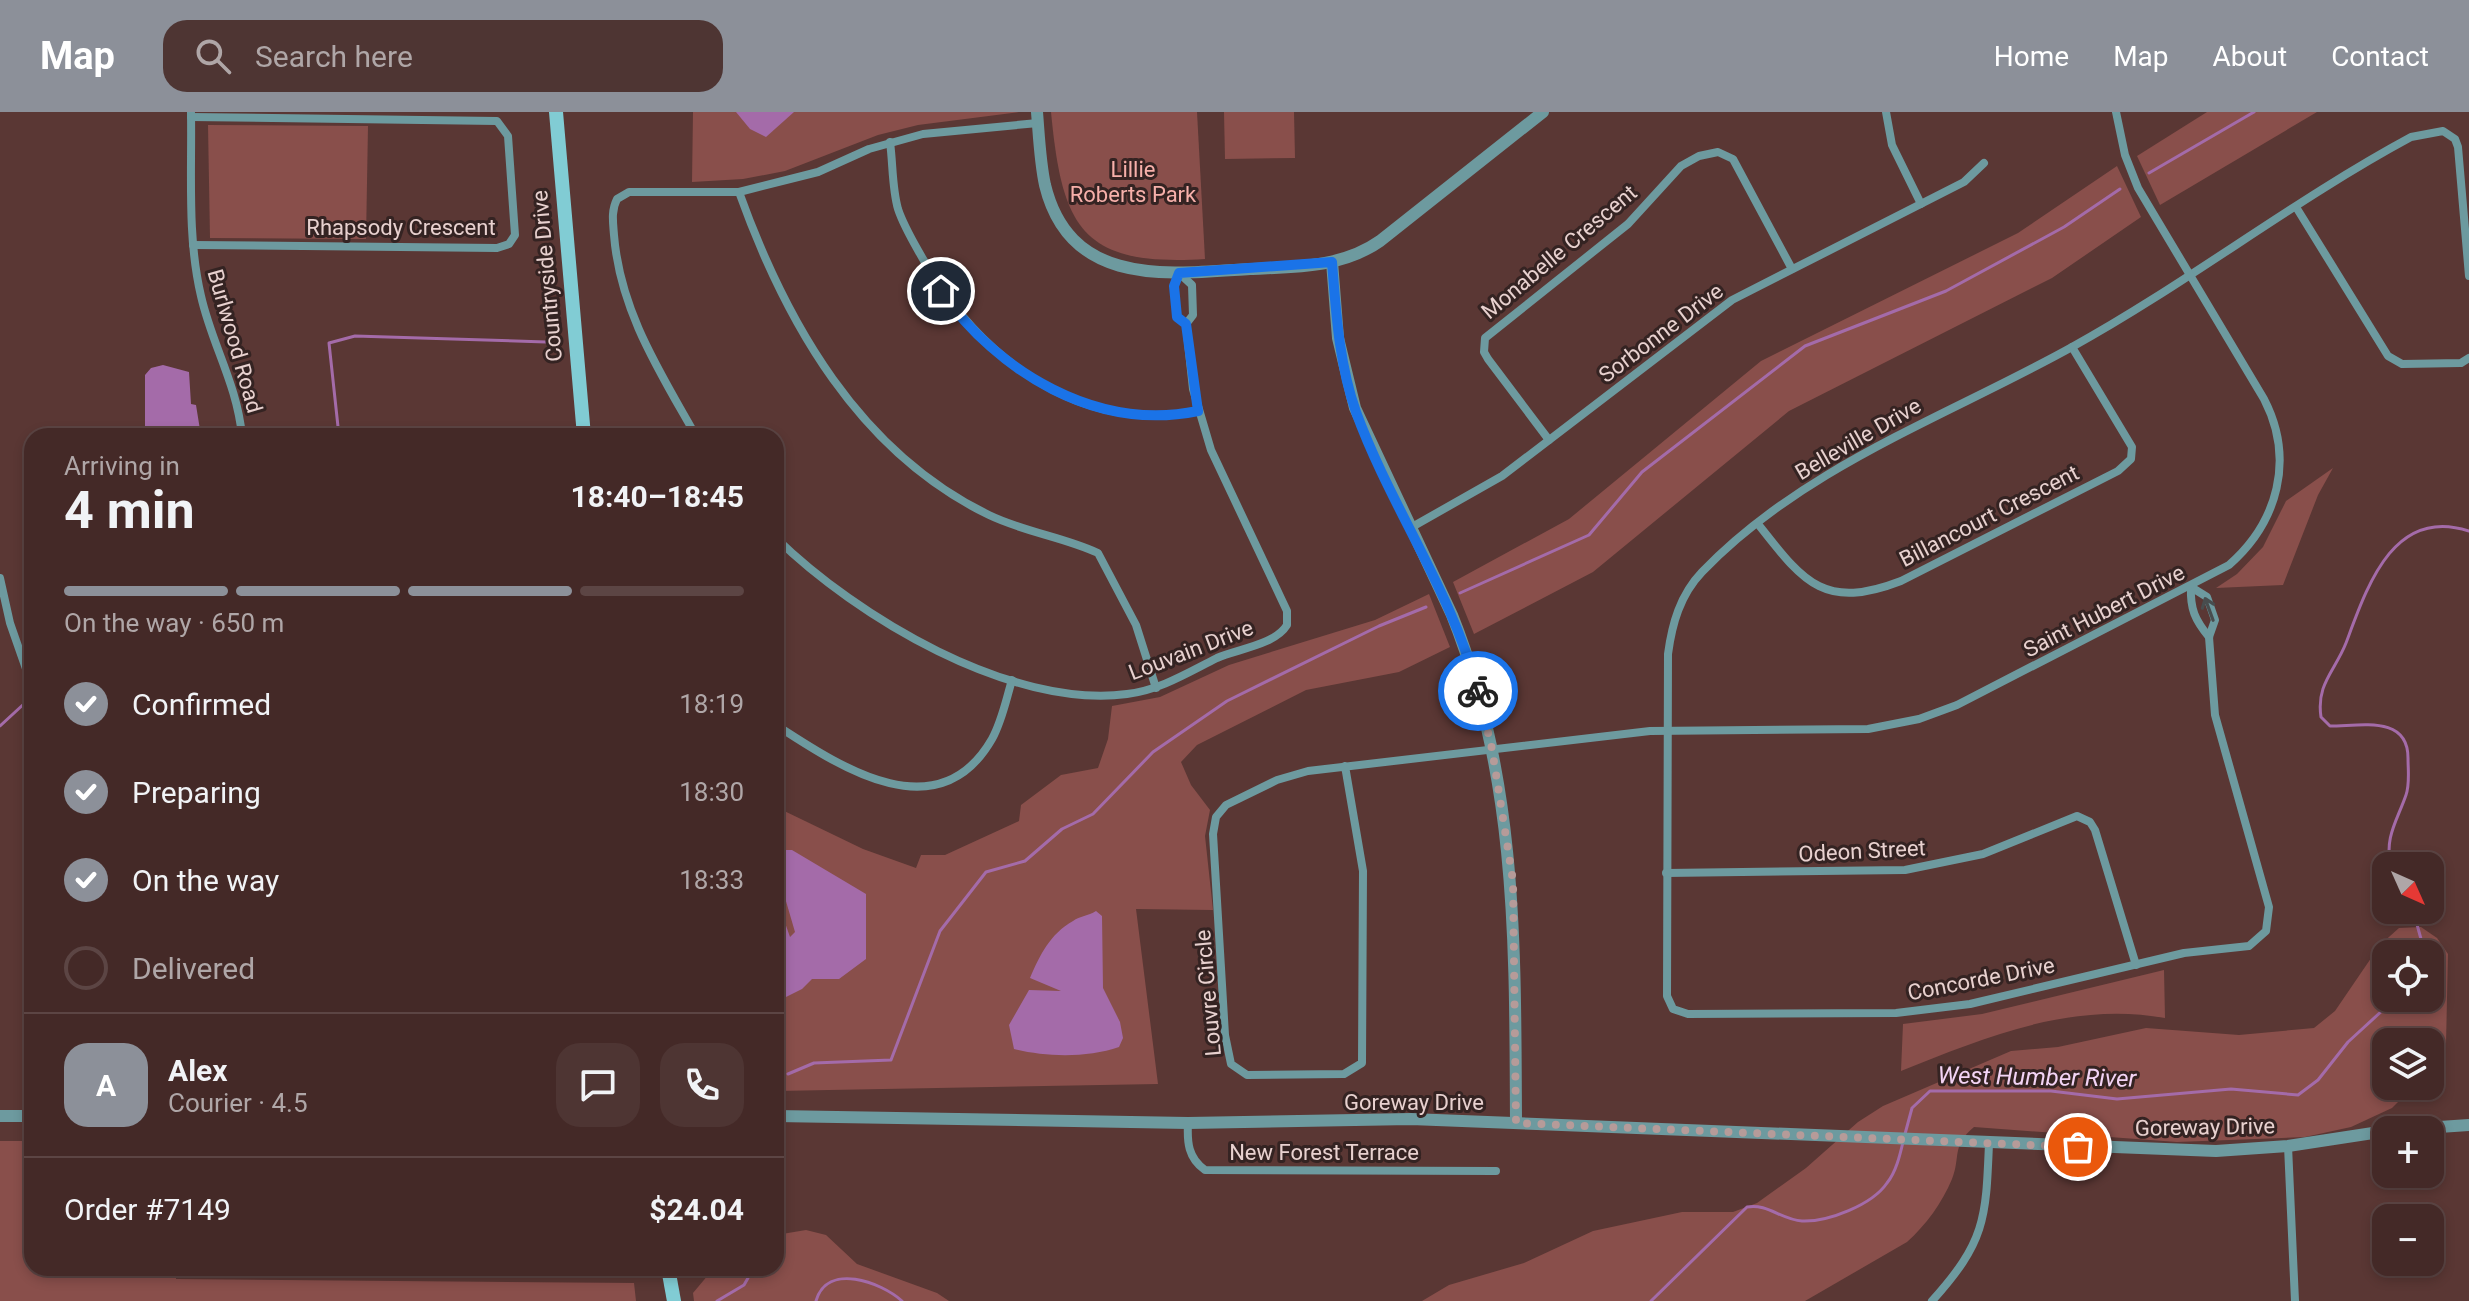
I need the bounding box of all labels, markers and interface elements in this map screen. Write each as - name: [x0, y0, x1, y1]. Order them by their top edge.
- search box: [163, 20, 723, 92]
- text: Map: [40, 34, 115, 78]
- icon: search: [191, 34, 235, 78]
- text: Search here: [255, 39, 413, 74]
- text: Home: [1994, 40, 2069, 73]
- text: Map: [2113, 40, 2169, 73]
- text: About: [2213, 40, 2287, 73]
- text: Contact: [2331, 40, 2429, 73]
- park label: Lillie Roberts Park: [1070, 157, 1197, 207]
- street label: Monabelle Crescent: [1476, 180, 1642, 324]
- street label: Countryside Drive: [527, 189, 567, 363]
- street label: Rhapsody Crescent: [306, 215, 496, 240]
- pin: [907, 257, 975, 325]
- street label: Burlwood Road: [203, 266, 267, 416]
- icon: home: [919, 269, 963, 313]
- street label: Sorbonne Drive: [1594, 278, 1728, 388]
- street label: Belleville Drive: [1791, 393, 1925, 485]
- text: Arriving in: [64, 451, 180, 481]
- street label: Billancourt Crescent: [1895, 460, 2083, 572]
- text: 18:40–18:45: [570, 479, 744, 514]
- text: 4 min: [64, 480, 195, 541]
- street label: Saint Hubert Drive: [2019, 560, 2189, 662]
- one-way arrow: [2201, 597, 2215, 621]
- text: On the way · 650 m: [64, 608, 284, 638]
- street label: Louvain Drive: [1125, 615, 1257, 685]
- courier: [1438, 651, 1518, 731]
- icon: bike: [1456, 669, 1500, 713]
- icon: check: [64, 682, 108, 726]
- text: Confirmed: [132, 687, 271, 722]
- text: 18:19: [679, 689, 744, 719]
- icon: check: [64, 770, 108, 814]
- text: Preparing: [132, 775, 261, 810]
- text: 18:30: [679, 777, 744, 807]
- street label: Odeon Street: [1798, 835, 1926, 867]
- north arrow: [2372, 852, 2444, 924]
- map controls: [2372, 852, 2444, 1276]
- icon: check: [64, 858, 108, 902]
- text: On the way: [132, 863, 279, 898]
- text: 18:33: [679, 865, 744, 895]
- street label: Louvre Circle: [1190, 929, 1226, 1057]
- button: locate: [2372, 940, 2444, 1012]
- text: Delivered: [132, 951, 255, 986]
- street label: Concorde Drive: [1905, 952, 2057, 1006]
- button: layers: [2372, 1028, 2444, 1100]
- button: chat: [556, 1043, 640, 1127]
- button: phone: [660, 1043, 744, 1127]
- text: Alex: [168, 1053, 228, 1088]
- water label: West Humber River: [1937, 1061, 2138, 1093]
- text: A: [96, 1068, 116, 1103]
- text: Courier · 4.5: [168, 1088, 308, 1118]
- street label: Goreway Drive: [1344, 1090, 1484, 1115]
- pin: [2044, 1113, 2112, 1181]
- street label: Goreway Drive: [2135, 1113, 2275, 1141]
- button: +: [2372, 1116, 2444, 1188]
- icon: bag: [2056, 1125, 2100, 1169]
- street label: New Forest Terrace: [1229, 1140, 1419, 1165]
- text: Order #7149: [64, 1192, 231, 1227]
- text: $24.04: [649, 1192, 744, 1227]
- button: −: [2372, 1204, 2444, 1276]

